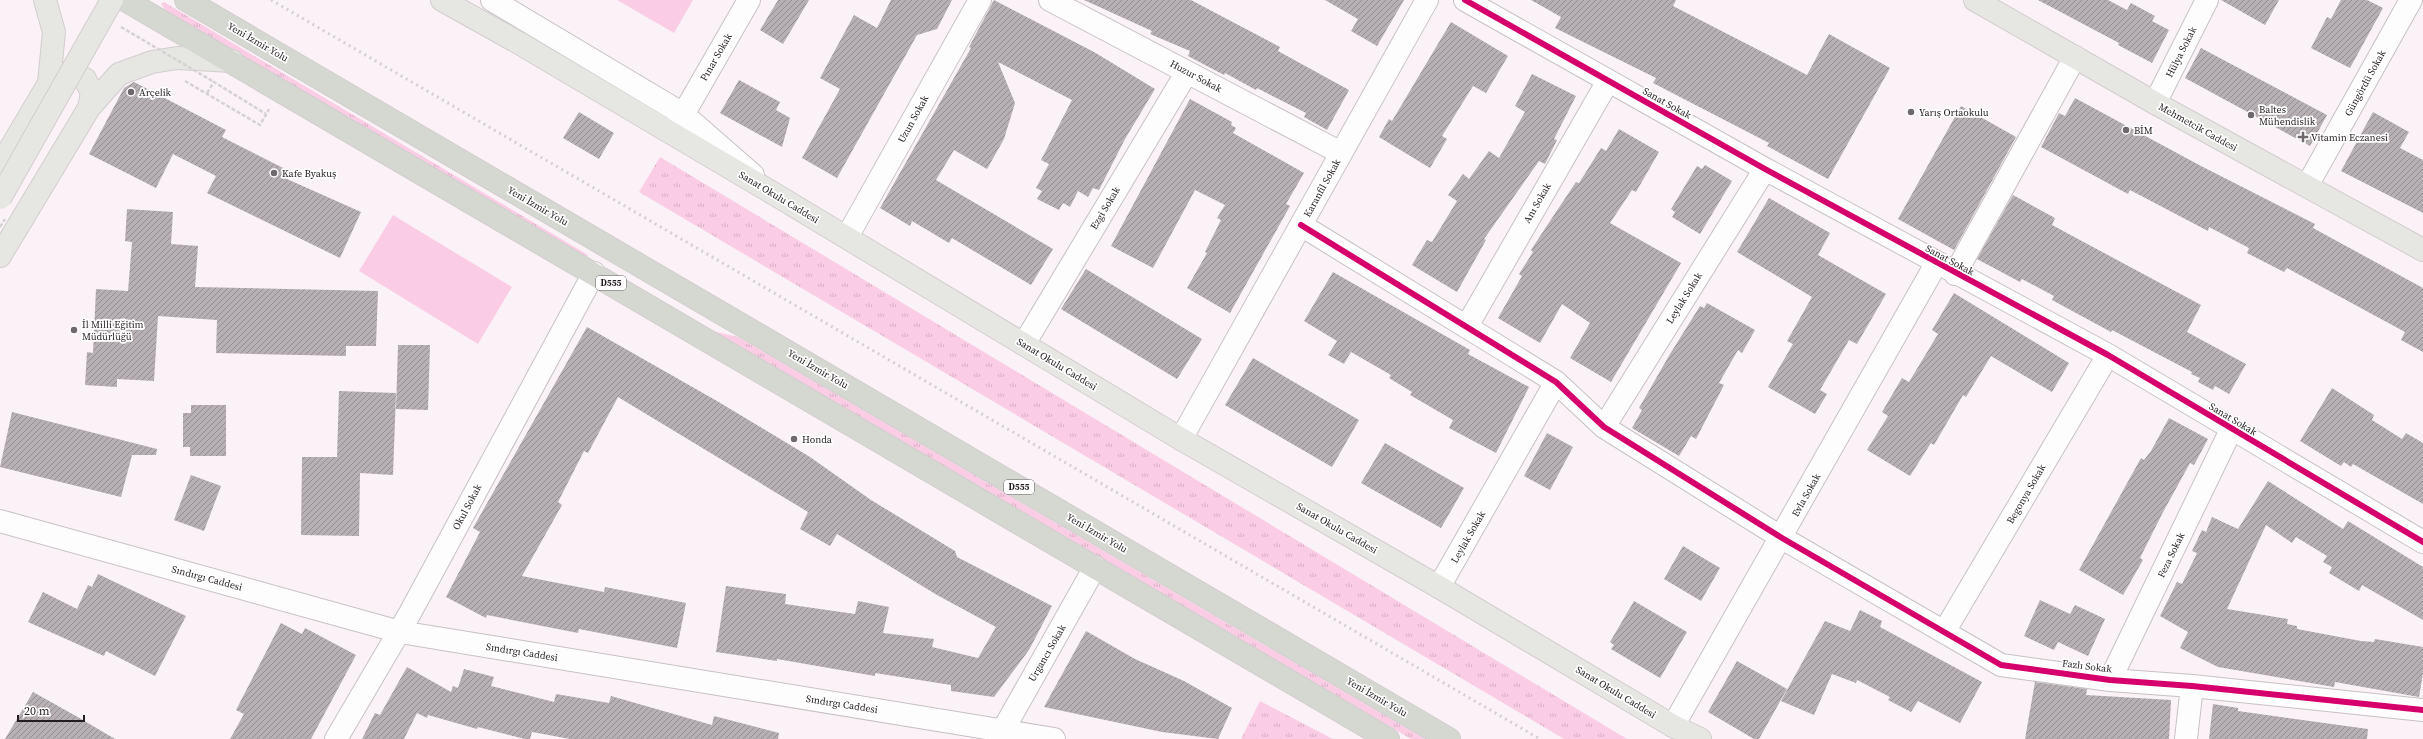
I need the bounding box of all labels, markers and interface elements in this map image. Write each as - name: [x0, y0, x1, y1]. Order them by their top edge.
- street label: Yeni İzmir Yolu: [225, 19, 291, 65]
- street label: Hülya Sokak: [2163, 24, 2200, 80]
- street label: Pınar Sokak: [697, 30, 735, 83]
- street label: Güngördü Sokak: [2341, 47, 2389, 118]
- street label: Huzur Sokak: [1168, 57, 1225, 95]
- street label: Sanat Sokak: [1640, 84, 1694, 122]
- place label: Arçelik: [139, 86, 172, 99]
- marker: Arçelik: [126, 87, 136, 97]
- street label: Uzun Sokak: [895, 93, 932, 145]
- street label: Mehmetcik Caddesi: [2156, 100, 2240, 154]
- place label: Baltes Mühendislik: [2259, 103, 2316, 128]
- place label: Yarış Ortaokulu: [1919, 106, 1989, 119]
- marker: Yarış Ortaokulu: [1906, 107, 1916, 117]
- marker: Baltes Mühendislik: [2246, 110, 2256, 120]
- place label: BİM: [2134, 124, 2153, 137]
- marker: BİM: [2121, 125, 2131, 135]
- place label: Vitamin Eczanesi: [2311, 131, 2388, 144]
- marker: Vitamin Eczanesi: [2298, 132, 2308, 142]
- street label: Karanfil Sokak: [1301, 156, 1344, 219]
- place label: Kafe Byakuş: [282, 167, 336, 180]
- marker: Kafe Byakuş: [269, 168, 279, 178]
- street label: Sanat Okulu Caddesi: [736, 168, 822, 226]
- street label: Anı Sokak: [1520, 180, 1554, 226]
- street label: Yeni İzmir Yolu: [505, 183, 571, 229]
- street label: Ezgi Sokak: [1087, 184, 1123, 232]
- street label: Sanat Sokak: [1923, 242, 1977, 279]
- street label: Leylak Sokak: [1663, 269, 1705, 326]
- road number: D555: [596, 276, 626, 290]
- place label: İl Milli Eğitim Müdürlüğü: [82, 318, 144, 343]
- marker: İl Milli Eğitim Müdürlüğü: [69, 325, 79, 335]
- street label: Sanat Okulu Caddesi: [1014, 335, 1100, 393]
- street label: Yeni İzmir Yolu: [785, 346, 851, 392]
- street label: Sanat Sokak: [2207, 400, 2260, 439]
- place label: Honda: [802, 433, 833, 446]
- marker: Honda: [789, 434, 799, 444]
- street label: Begonya Sokak: [2004, 461, 2049, 526]
- street label: Evla Sokak: [1789, 471, 1823, 519]
- road number: D555: [1004, 480, 1034, 494]
- street label: Okul Sokak: [449, 481, 485, 532]
- street label: Sanat Okulu Caddesi: [1294, 500, 1380, 557]
- street label: Leylak Sokak: [1448, 508, 1488, 565]
- street label: Yeni İzmir Yolu: [1064, 510, 1130, 556]
- street label: Feza Sokak: [2154, 530, 2188, 580]
- street label: Sındırgı Caddesi: [170, 562, 244, 594]
- street label: Urgancı Sokak: [1025, 622, 1069, 684]
- street label: Sındırgı Caddesi: [485, 640, 559, 664]
- street label: Fazlı Sokak: [2061, 657, 2113, 676]
- street label: Sanat Okulu Caddesi: [1573, 663, 1659, 721]
- street label: Yeni İzmir Yolu: [1344, 674, 1410, 720]
- street label: Sındırgı Caddesi: [805, 692, 879, 716]
- scale bar: [18, 697, 84, 723]
- text: 20 m: [24, 703, 50, 719]

